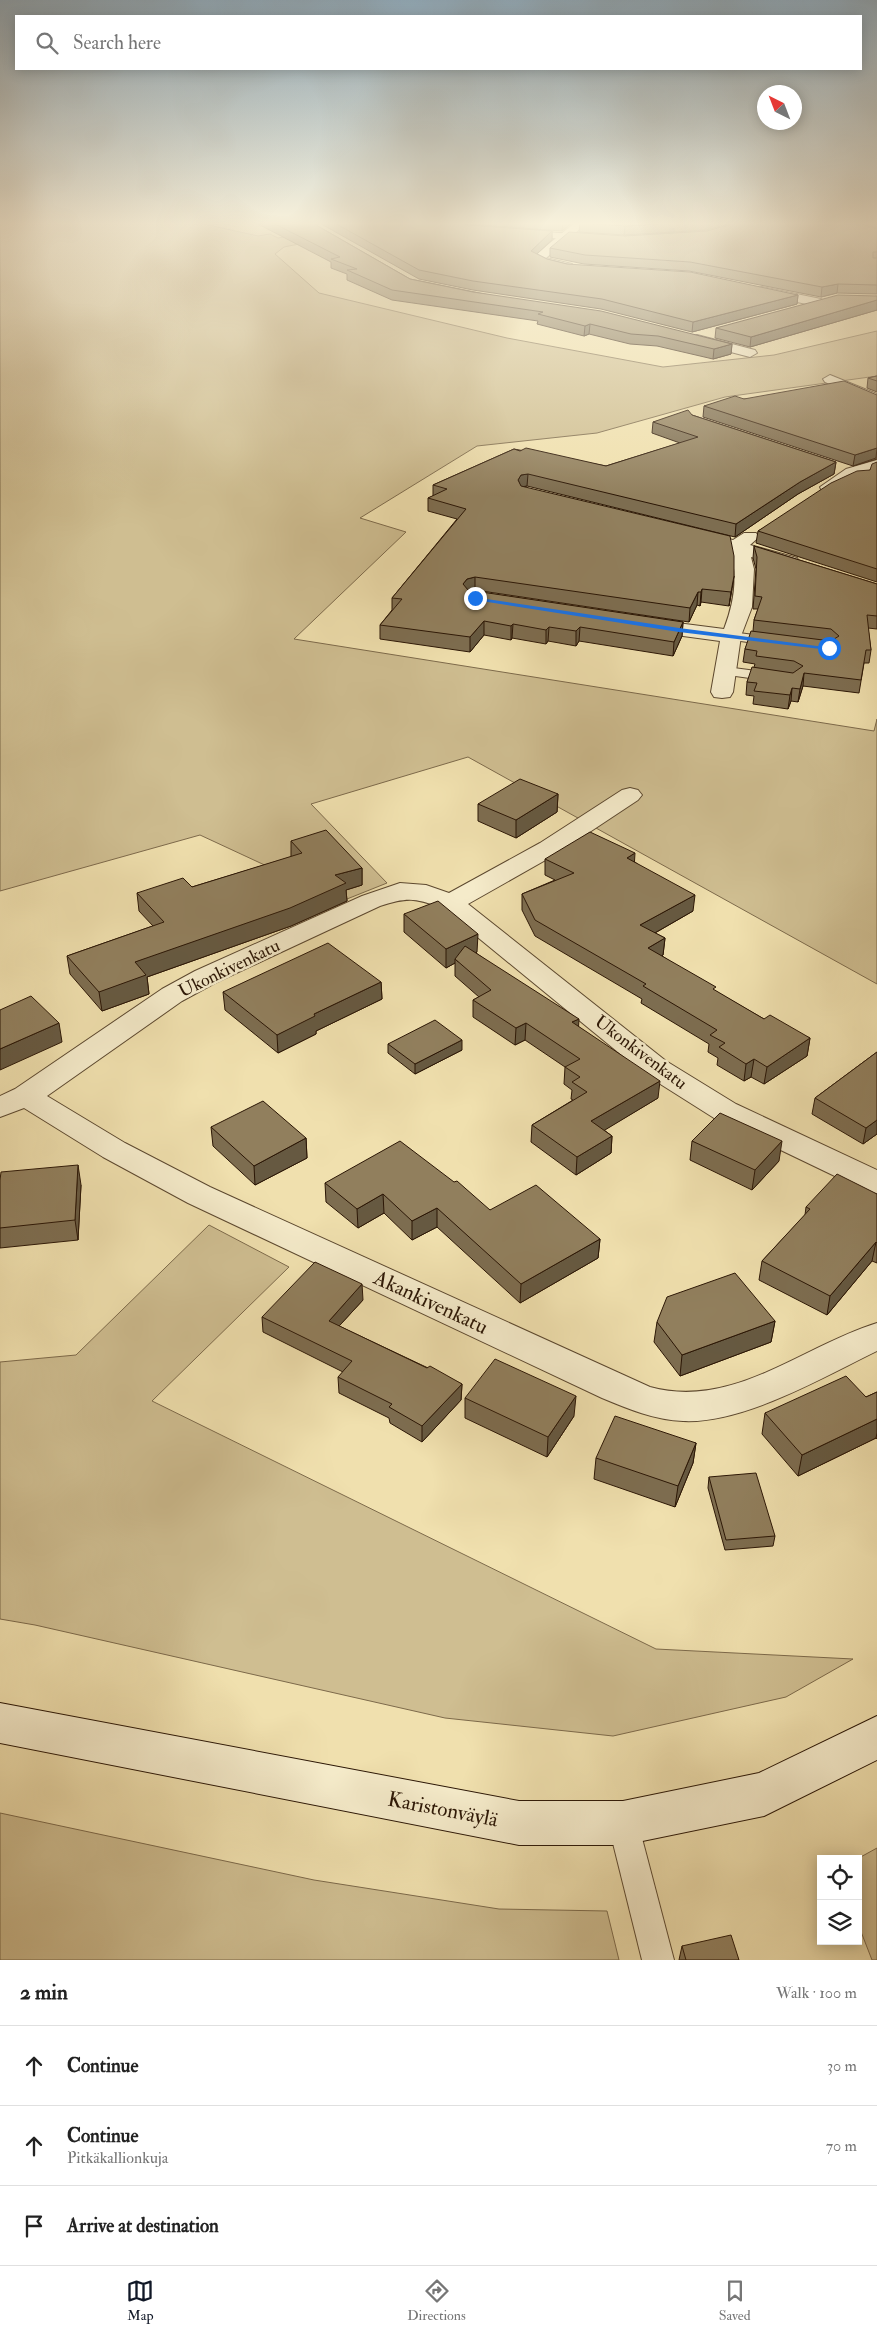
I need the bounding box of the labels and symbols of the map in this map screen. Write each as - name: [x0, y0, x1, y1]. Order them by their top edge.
- north arrow: [757, 85, 802, 130]
- route end: [464, 587, 487, 610]
- route start: [818, 637, 841, 660]
- street label: Ukonkivenkatu: [175, 934, 284, 1003]
- street label: Ukonkivenkatu: [590, 1010, 692, 1095]
- street label: Akankivenkatu: [368, 1264, 492, 1341]
- street label: Karistonväylä: [385, 1786, 501, 1833]

